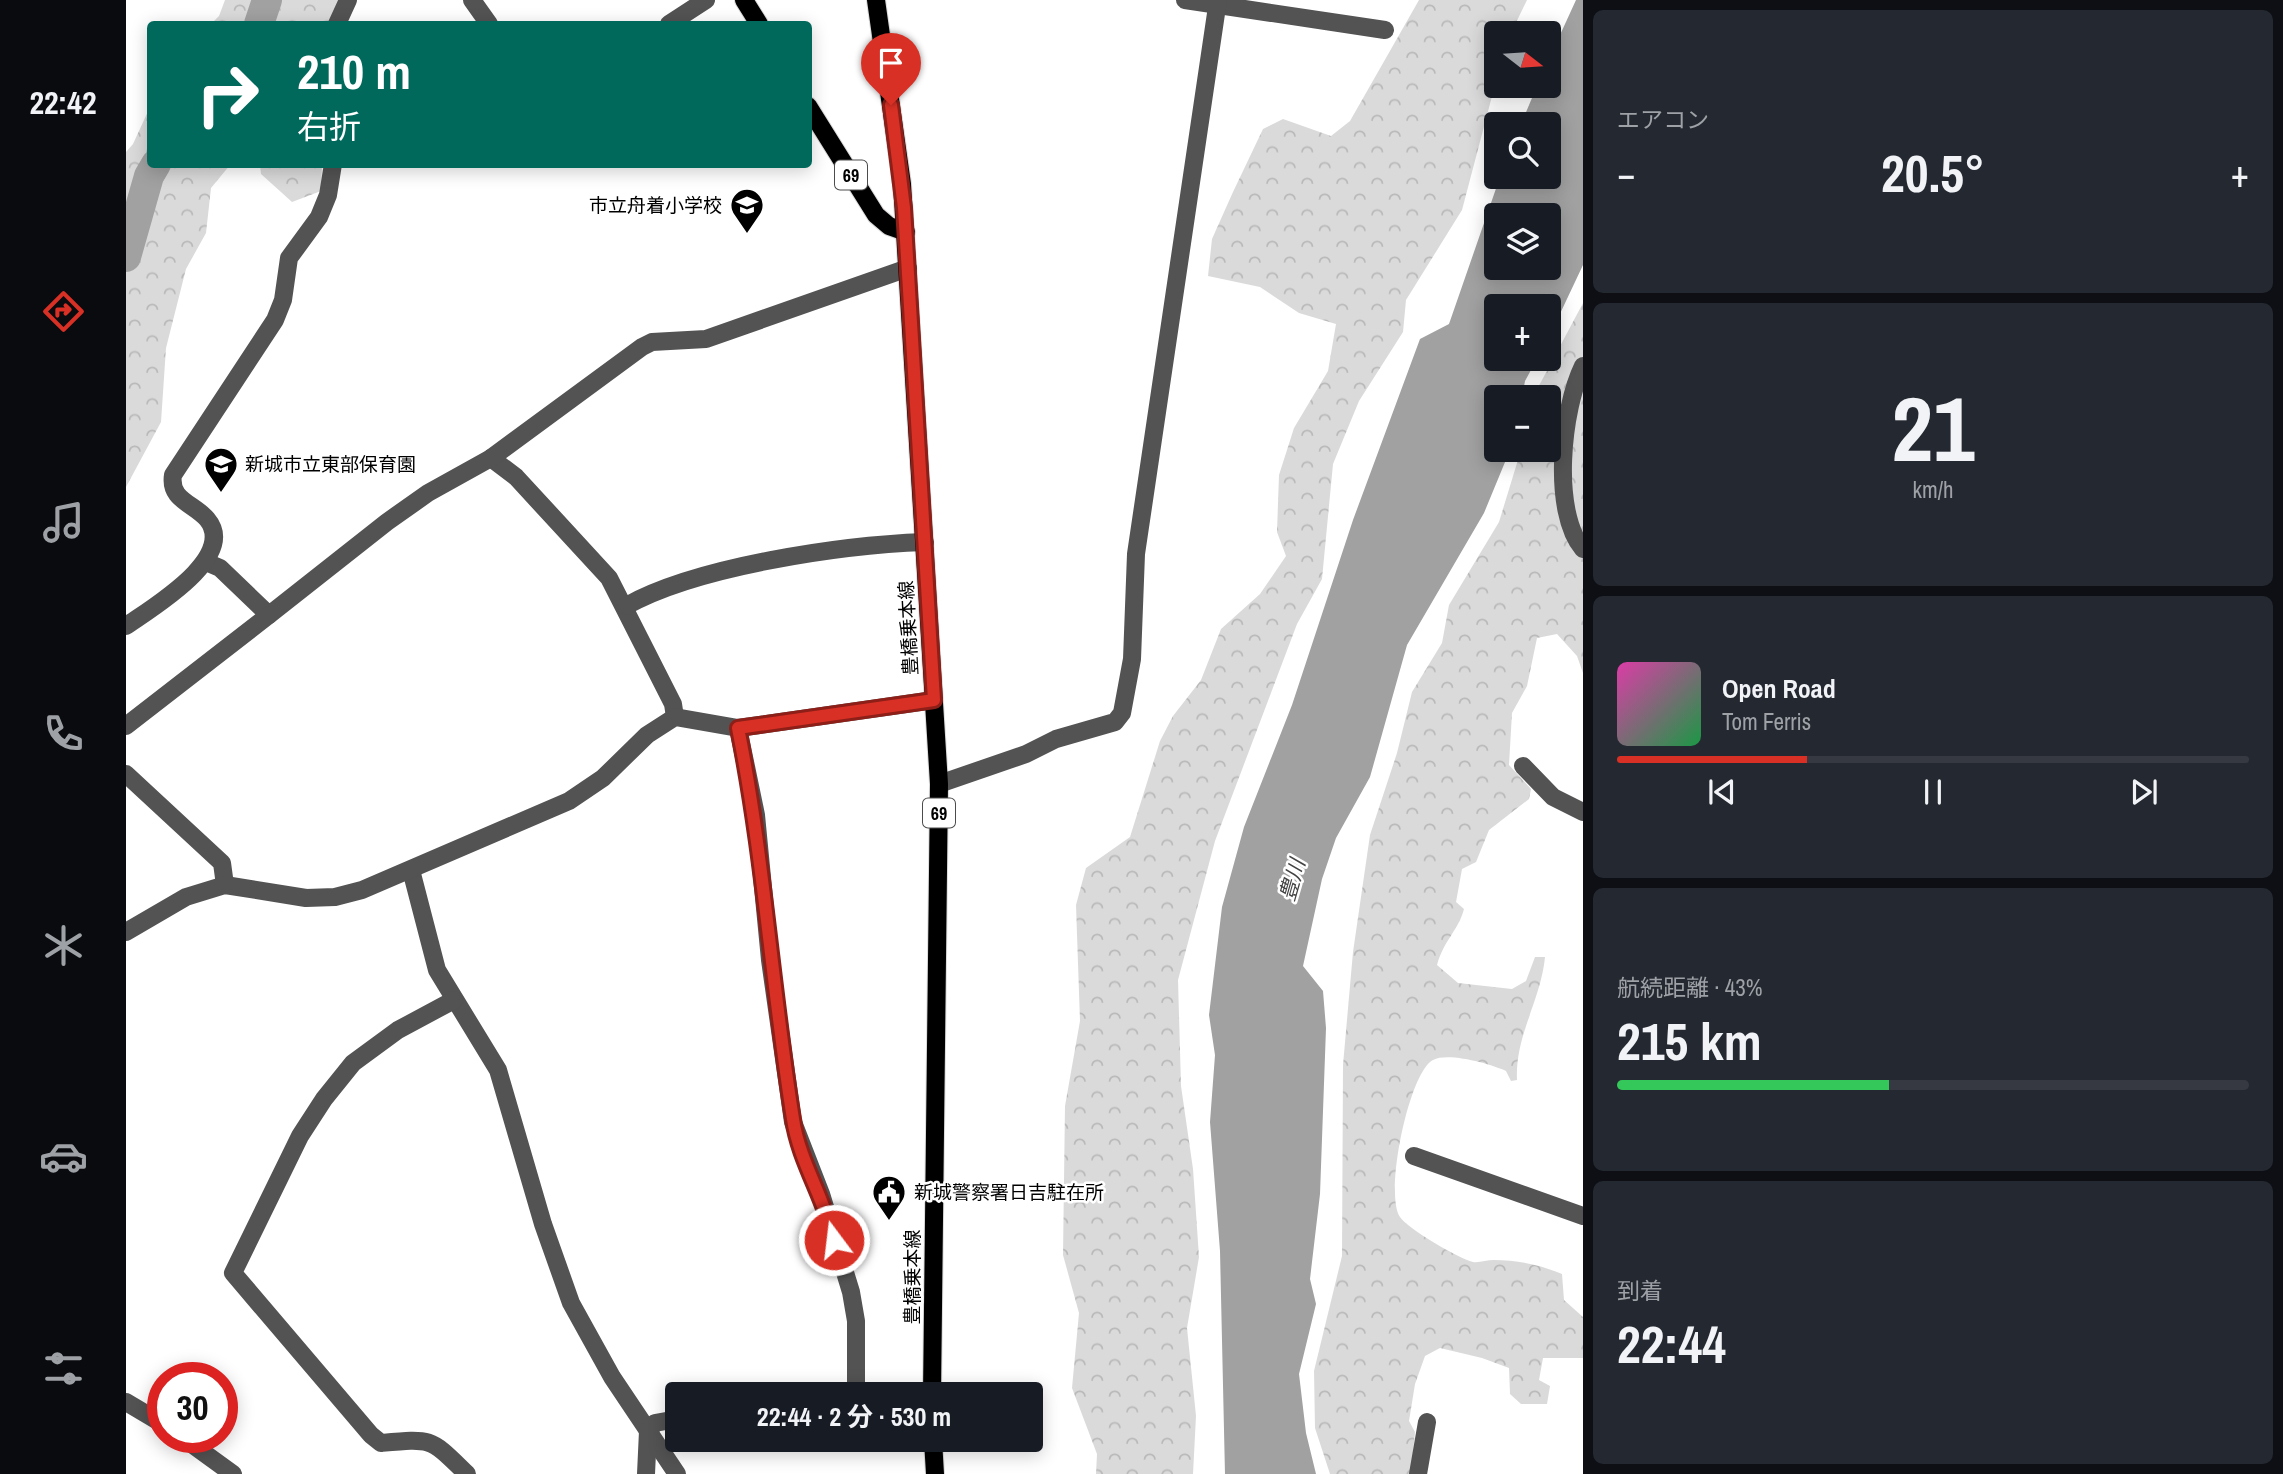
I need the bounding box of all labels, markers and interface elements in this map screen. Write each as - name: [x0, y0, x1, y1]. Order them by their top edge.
- north arrow: [1484, 21, 1561, 98]
- map controls: [1484, 21, 1561, 462]
- pin: [861, 33, 921, 105]
- text: 210 m: [297, 38, 411, 104]
- icon: arrive: [872, 44, 910, 82]
- icon: right: [182, 49, 273, 140]
- text: 22:42: [29, 81, 97, 124]
- text: エアコン: [1617, 104, 1709, 135]
- text: 右折: [297, 105, 361, 148]
- button: search: [1484, 112, 1561, 189]
- text: 20.5°: [1881, 138, 1985, 208]
- text: −: [1617, 148, 1635, 199]
- text: +: [2231, 148, 2249, 199]
- road number: 69: [835, 160, 867, 190]
- school or university icon: 市立舟着小学校: [728, 186, 766, 235]
- place label: 市立舟着小学校: [589, 192, 722, 218]
- button: layers: [1484, 203, 1561, 280]
- icon: directions: [39, 287, 88, 336]
- button: +: [1484, 294, 1561, 371]
- text: 21: [1892, 367, 1975, 489]
- button: −: [1484, 385, 1561, 462]
- school or university icon: 新城市立東部保育園: [202, 445, 240, 494]
- place label: 新城市立東部保育園: [245, 451, 416, 477]
- text: km/h: [1913, 474, 1953, 505]
- icon: music: [39, 498, 88, 547]
- street label: 豊橋乗本線: [893, 580, 923, 676]
- text: Open Road: [1722, 671, 1836, 706]
- text: Tom Ferris: [1722, 706, 1811, 737]
- icon: phone: [39, 709, 88, 758]
- icon: previous: [1703, 773, 1741, 811]
- icon: pause: [1914, 773, 1952, 811]
- icon: next: [2125, 773, 2163, 811]
- road number: 69: [923, 798, 955, 828]
- water label: 豊川: [1272, 854, 1312, 904]
- icon: climate: [39, 921, 88, 970]
- text: 航続距離 · 43%: [1617, 972, 1762, 1003]
- text: 215 km: [1617, 1006, 1762, 1076]
- icon: car: [39, 1132, 88, 1181]
- public building icon: 新城警察署日吉駐在所: [870, 1173, 908, 1222]
- place label: 新城警察署日吉駐在所: [914, 1179, 1104, 1205]
- position arrow: [797, 1203, 871, 1277]
- street label: 豊橋乗本線: [899, 1229, 925, 1325]
- text: 到着: [1617, 1275, 1663, 1306]
- text: 22:44: [1617, 1309, 1726, 1379]
- icon: filters: [39, 1344, 88, 1393]
- speed limit sign: 30: [147, 1362, 238, 1453]
- text: 22:44 · 2 分 · 530 m: [757, 1399, 951, 1434]

